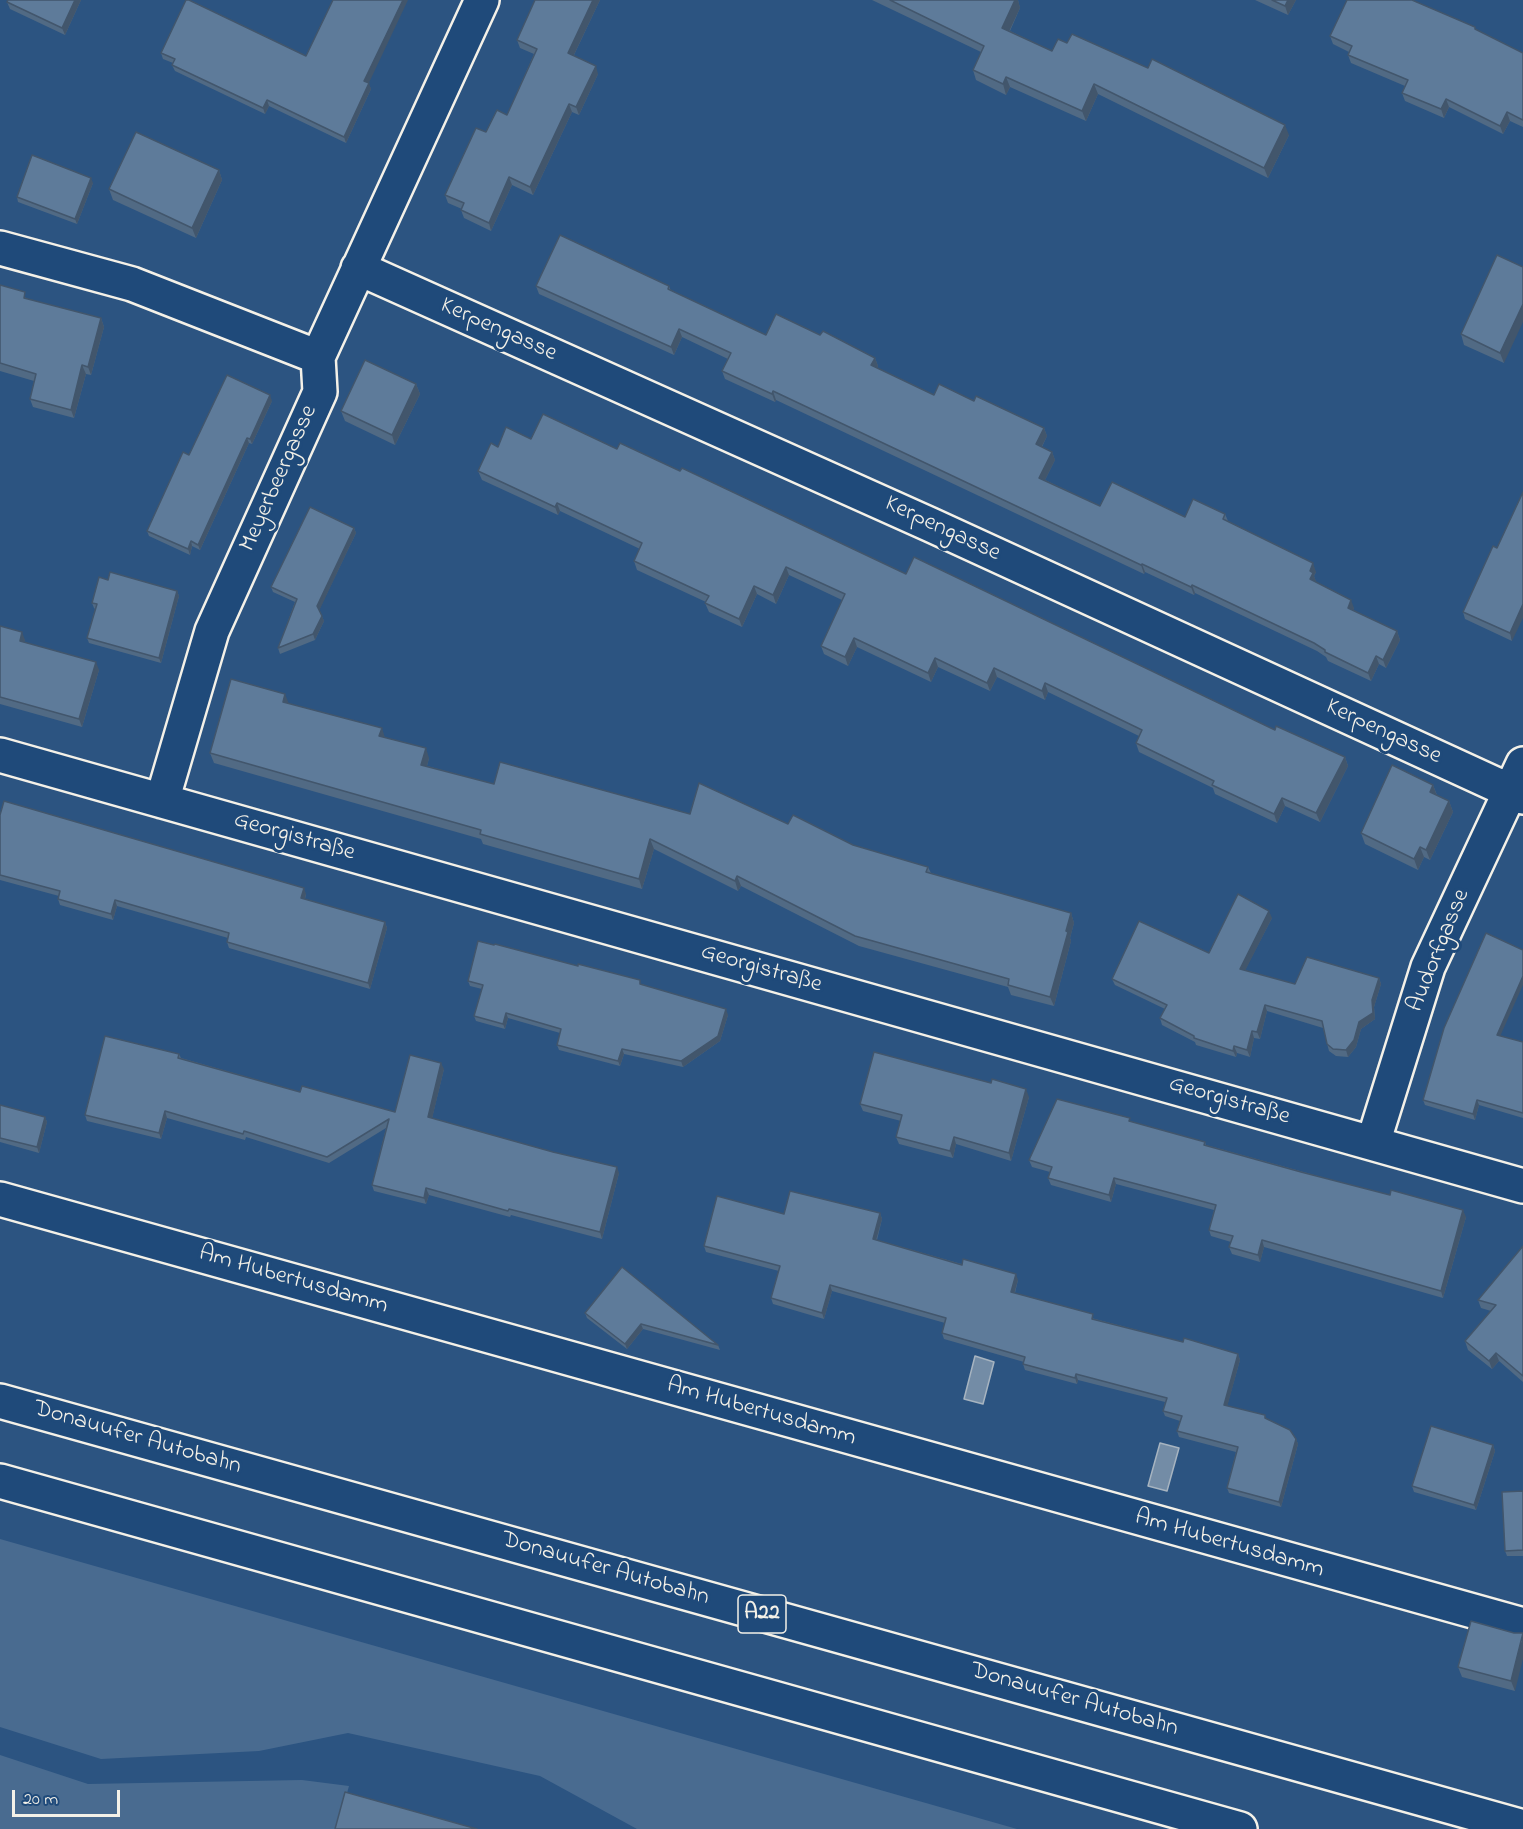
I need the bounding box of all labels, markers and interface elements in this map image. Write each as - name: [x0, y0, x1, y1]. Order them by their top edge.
- street label: Kerpengasse: [435, 293, 561, 369]
- street label: Meyerbeergasse: [235, 401, 325, 557]
- street label: Kerpengasse: [880, 491, 1004, 569]
- street label: Kerpengasse: [1321, 694, 1445, 772]
- street label: Georgistraße: [230, 807, 358, 869]
- street label: Audorfgasse: [1402, 885, 1478, 1017]
- street label: Georgistraße: [697, 939, 825, 1001]
- street label: Georgistraße: [1165, 1071, 1293, 1133]
- street label: Am Hubertusdamm: [195, 1240, 391, 1322]
- street label: Am Hubertusdamm: [663, 1372, 859, 1454]
- street label: Donauufer Autobahn: [30, 1396, 244, 1482]
- street label: Am Hubertusdamm: [1131, 1504, 1327, 1586]
- street label: Donauufer Autobahn: [498, 1527, 712, 1613]
- road number: A22: [738, 1595, 786, 1633]
- street label: Donauufer Autobahn: [967, 1658, 1181, 1744]
- scale bar: [15, 1778, 123, 1816]
- text: 20 m: [23, 1787, 58, 1813]

